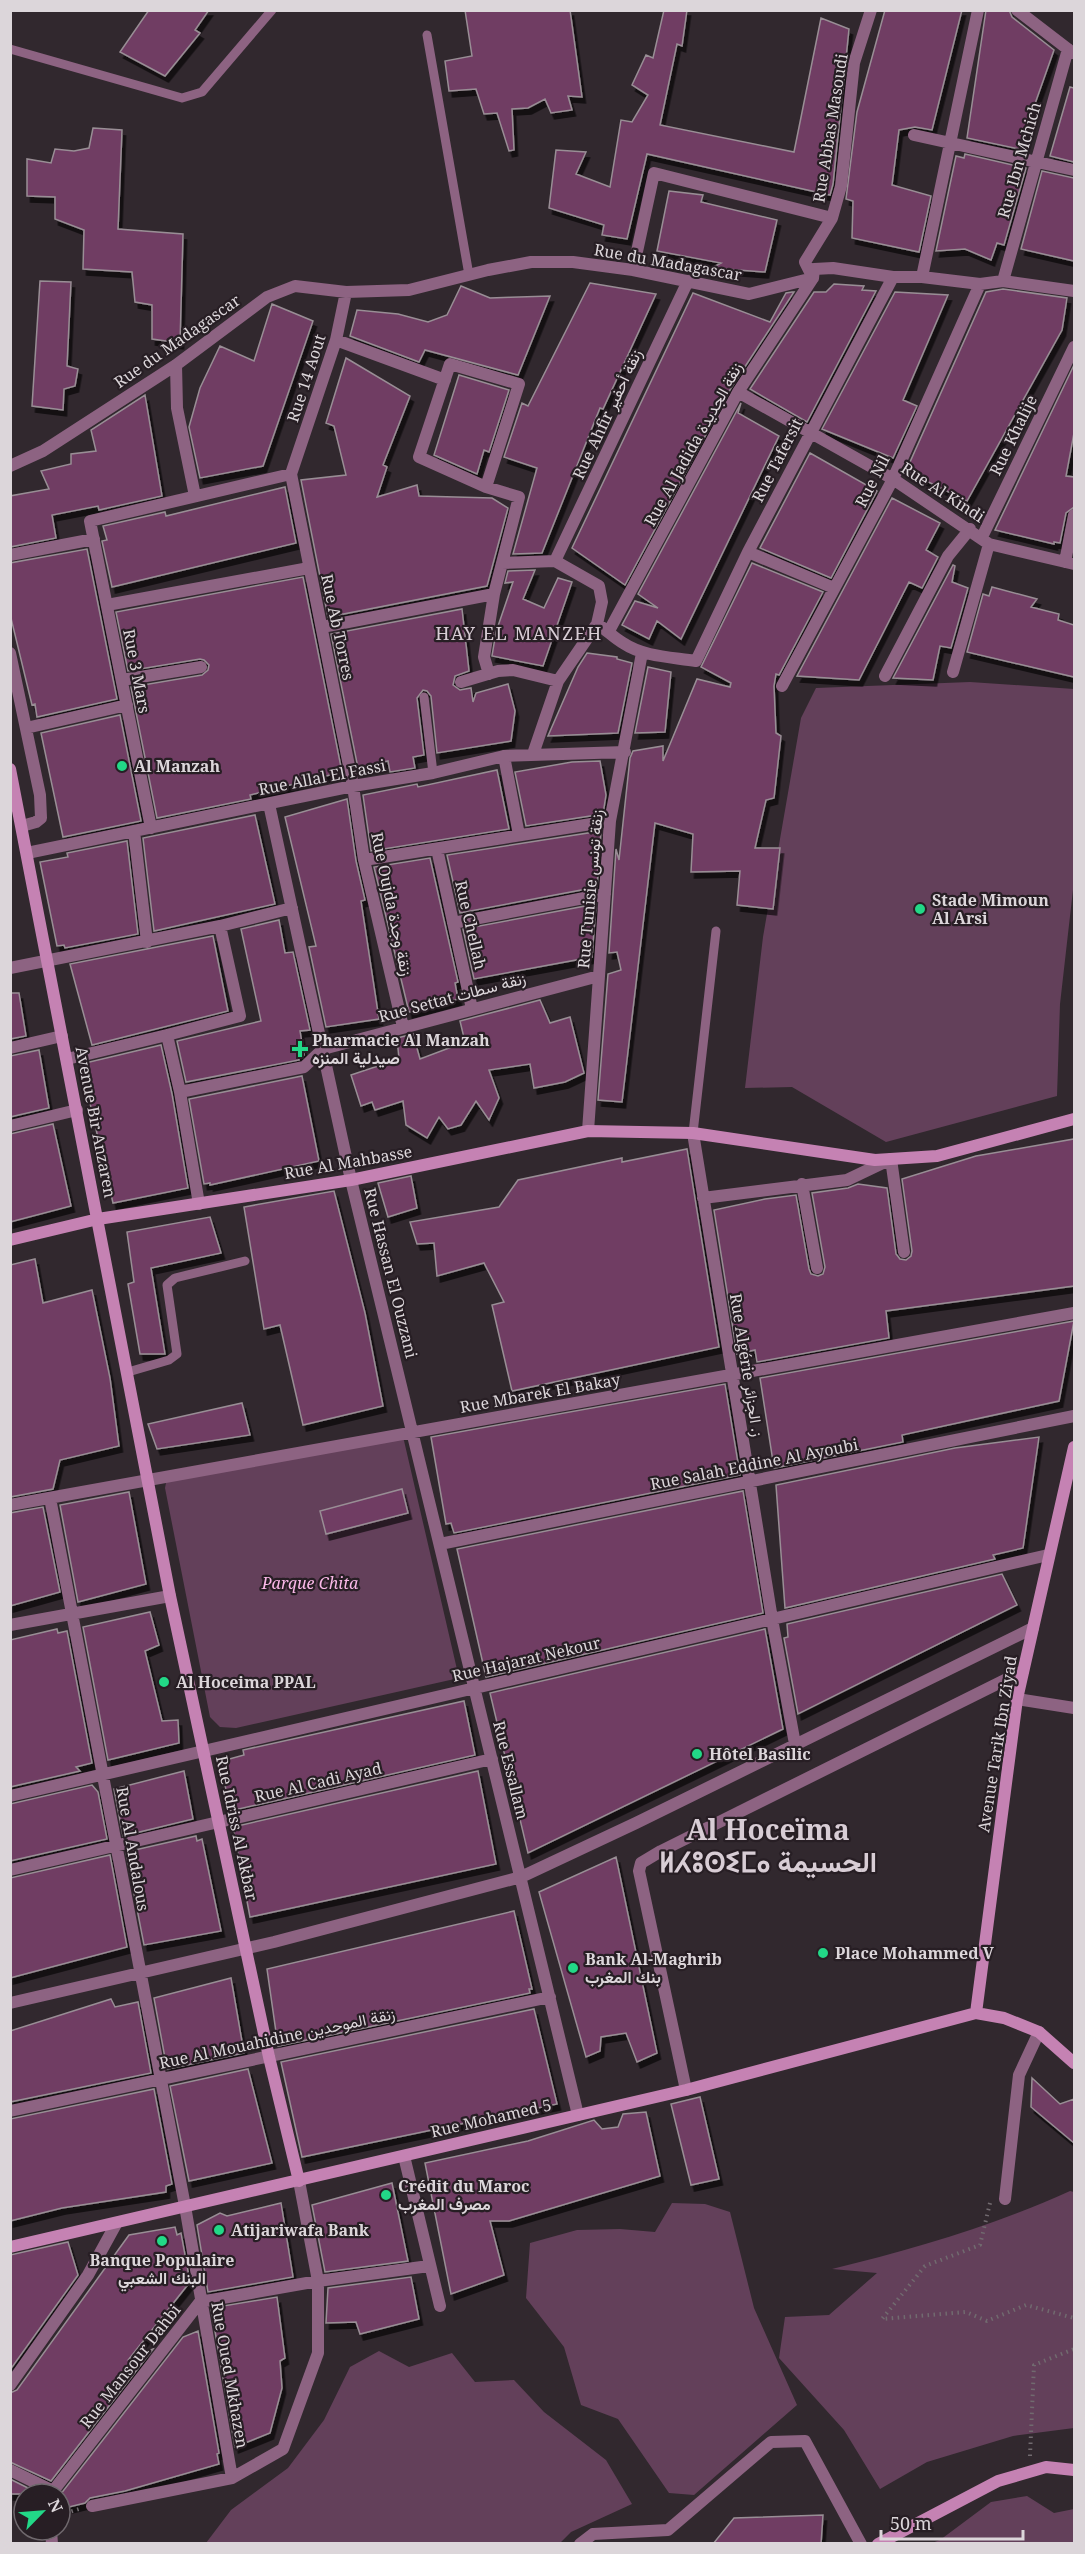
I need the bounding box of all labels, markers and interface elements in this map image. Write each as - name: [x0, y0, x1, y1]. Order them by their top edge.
- street label: Rue Abbas Masoudi: [807, 52, 853, 204]
- street label: Rue Ibn Mchich: [992, 99, 1046, 221]
- street label: Rue du Madagascar: [592, 238, 744, 286]
- street label: Rue du Madagascar: [109, 289, 245, 393]
- street label: Rue 14 Aout: [281, 331, 331, 425]
- street label: Rue Ahfir زنقة أحفير: [567, 345, 647, 483]
- street label: Rue Al Jadida زنقة الجديدة: [639, 358, 747, 530]
- street label: Rue Khalije: [984, 391, 1042, 479]
- street label: Rue Tafersit: [746, 414, 808, 506]
- street label: Rue Nil: [850, 451, 894, 511]
- street label: Rue Al Kindi: [897, 457, 989, 527]
- street label: Rue Ab Torres: [316, 572, 360, 682]
- district label: HAY EL MANZEH: [435, 621, 603, 645]
- street label: Rue 3 Mars: [118, 627, 156, 715]
- street label: Rue Allal El Fassi: [257, 754, 387, 800]
- place label: Al Manzah: [134, 755, 220, 777]
- marker: Al Manzah: [115, 759, 129, 773]
- street label: Rue Tunisie زنقة تونس: [572, 809, 608, 969]
- street label: Rue Oujda زنقة وجدة: [366, 830, 418, 978]
- street label: Rue Chellah: [450, 878, 492, 972]
- place label: Stade Mimoun Al Arsi: [932, 889, 1049, 929]
- marker: Stade Mimoun Al Arsi: [913, 902, 927, 916]
- street label: Rue Settat زنقة سطات: [376, 967, 528, 1027]
- place label: Pharmacie Al Manzah صيدلية المنزه: [312, 1029, 490, 1069]
- marker: Pharmacie Al Manzah صيدلية المنزه: [293, 1042, 307, 1056]
- street label: Avenue Bir Anzaren: [71, 1044, 121, 1200]
- street label: Rue Al Mahbasse: [282, 1140, 414, 1184]
- street label: Rue Hassan El Ouzzani: [359, 1185, 423, 1361]
- street label: Rue Algérie ز. الجزائر: [725, 1292, 769, 1438]
- street label: Rue Mbarek El Bakay: [458, 1368, 623, 1418]
- street label: Rue Salah Eddine Al Ayoubi: [648, 1433, 860, 1495]
- park label: Parque Chita: [261, 1572, 359, 1594]
- street label: Rue Hajarat Nekour: [450, 1631, 603, 1687]
- street label: Avenue Tarik Ibn Ziyad: [972, 1654, 1022, 1834]
- place label: Al Hoceima PPAL: [176, 1671, 316, 1693]
- marker: Al Hoceima PPAL: [157, 1675, 171, 1689]
- street label: Rue Essallam: [488, 1718, 534, 1822]
- place label: Hôtel Basilic: [709, 1743, 811, 1765]
- marker: Hôtel Basilic: [690, 1747, 704, 1761]
- street label: Rue Idriss Al Akbar: [211, 1753, 263, 1903]
- street label: Rue Al Cadi Ayad: [252, 1757, 384, 1807]
- street label: Rue Al Andalous: [111, 1785, 155, 1913]
- district label: Al Hoceïma ⵍⵃⵓⵙⵉⵎⴰ الحسيمة: [659, 1810, 877, 1880]
- place label: Place Mohammed V: [835, 1942, 995, 1964]
- marker: Place Mohammed V: [816, 1946, 830, 1960]
- place label: Bank Al-Maghrib بنك المغرب: [585, 1948, 722, 1988]
- marker: Bank Al-Maghrib بنك المغرب: [566, 1961, 580, 1975]
- street label: Rue Al Mouahidine زنقة الموحدين: [157, 2002, 397, 2074]
- street label: Rue Mohamed 5: [428, 2093, 554, 2143]
- place label: Crédit du Maroc مصرف المغرب: [398, 2175, 530, 2215]
- marker: Crédit du Maroc مصرف المغرب: [379, 2188, 393, 2202]
- place label: Atijariwafa Bank: [231, 2219, 370, 2241]
- marker: Atijariwafa Bank: [212, 2223, 226, 2237]
- marker: Banque Populaire البنك الشعبي: [155, 2234, 169, 2248]
- place label: Banque Populaire البنك الشعبي: [90, 2249, 234, 2292]
- street label: Rue Mansour Dahbi: [75, 2299, 185, 2433]
- street label: Rue Oued Mkhazen: [206, 2300, 254, 2450]
- north arrow: [12, 2482, 72, 2542]
- text: N: [43, 2495, 68, 2516]
- scale bar: [881, 2503, 1024, 2541]
- text: 50 m: [890, 2511, 932, 2535]

